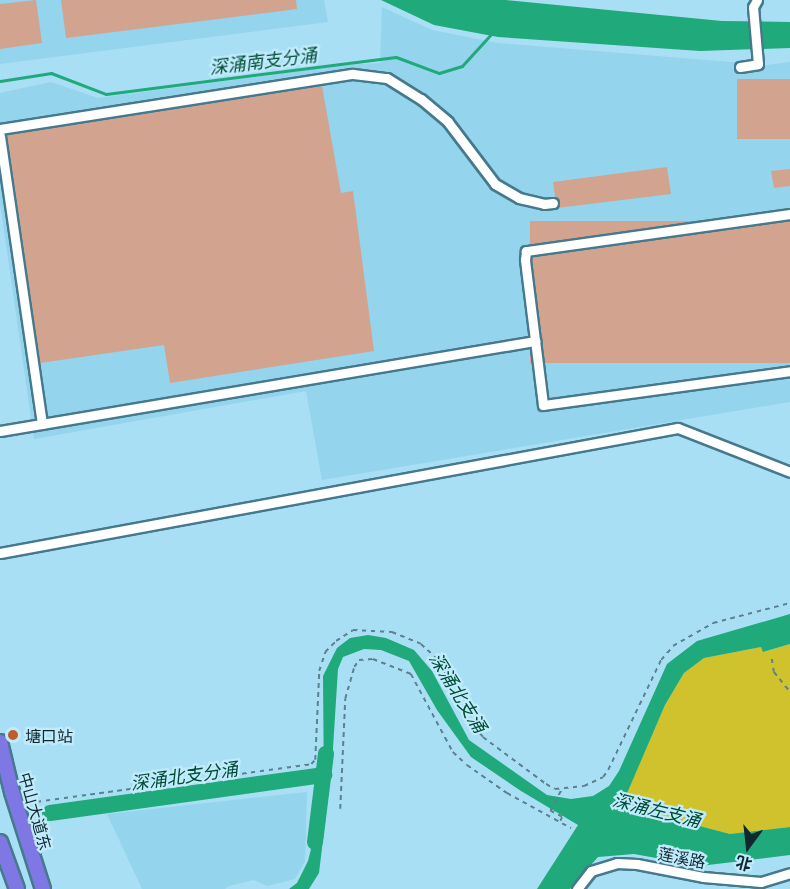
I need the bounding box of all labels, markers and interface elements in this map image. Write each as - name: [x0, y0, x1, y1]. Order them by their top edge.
- water label: 深涌南支分涌: [208, 43, 318, 77]
- water label: 深涌北支涌: [426, 648, 492, 736]
- place label: 塘口站: [25, 725, 73, 745]
- marker: 塘口站: [6, 728, 20, 742]
- water label: 深涌北支分涌: [129, 757, 239, 793]
- street label: 中山大道东: [16, 770, 56, 852]
- water label: 深涌左支涌: [611, 788, 703, 830]
- north arrow: [718, 817, 778, 877]
- street label: 莲溪路: [657, 843, 707, 871]
- text: 北: [733, 851, 754, 878]

